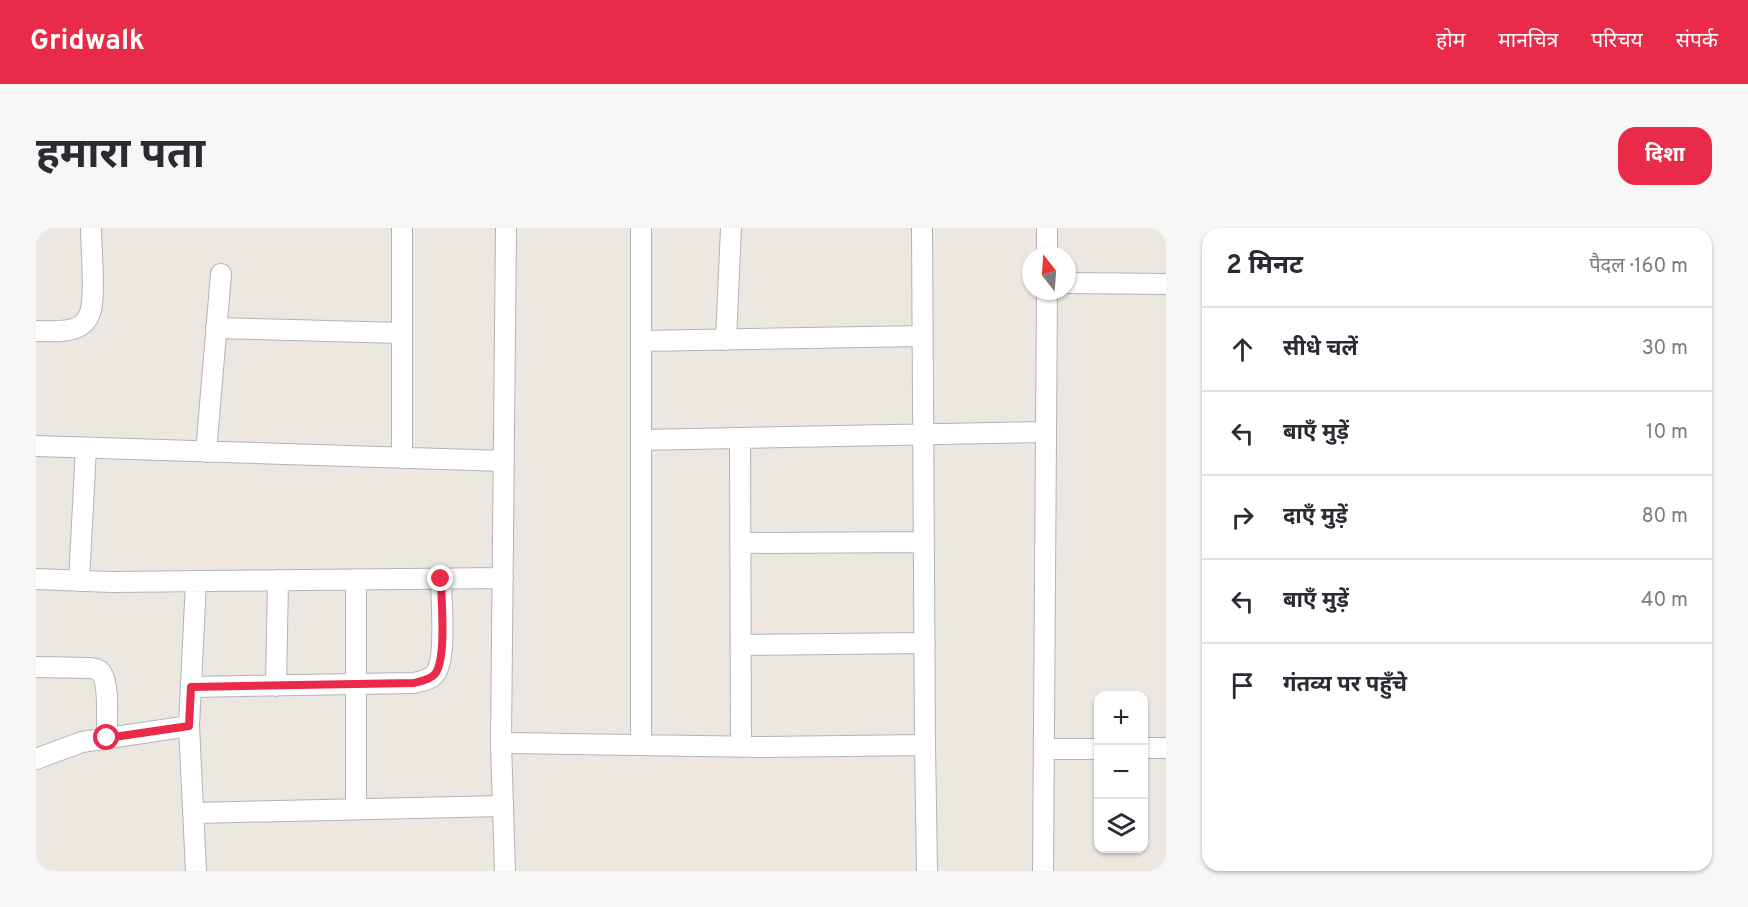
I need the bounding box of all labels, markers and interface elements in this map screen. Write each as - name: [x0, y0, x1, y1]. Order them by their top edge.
- text: Gridwalk: [30, 24, 145, 60]
- text: होम: [1436, 28, 1465, 55]
- text: मानचित्र: [1498, 28, 1558, 55]
- text: परिचय: [1591, 28, 1643, 55]
- text: संपर्क: [1676, 28, 1718, 55]
- button: दिशा: [1618, 127, 1712, 185]
- text: हमारा पता: [36, 130, 205, 183]
- north arrow: [1022, 246, 1076, 300]
- text: 2 मिनट: [1226, 250, 1303, 283]
- text: पैदल · 160 m: [1589, 254, 1688, 280]
- icon: ahead: [1226, 333, 1259, 366]
- text: सीधे चलें: [1283, 336, 1358, 363]
- text: 30 m: [1642, 336, 1688, 362]
- icon: left: [1226, 417, 1259, 450]
- text: बाएँ मुड़ें: [1283, 420, 1349, 447]
- text: 10 m: [1646, 420, 1688, 446]
- icon: right: [1226, 501, 1259, 534]
- text: दाएँ मुड़ें: [1283, 504, 1348, 531]
- text: 80 m: [1642, 504, 1688, 530]
- route end: [427, 565, 453, 591]
- icon: left: [1226, 585, 1259, 618]
- text: बाएँ मुड़ें: [1283, 588, 1349, 615]
- text: 40 m: [1641, 588, 1688, 614]
- icon: arrive: [1226, 669, 1259, 702]
- text: गंतव्य पर पहुँचे: [1283, 672, 1407, 699]
- map controls: [1094, 691, 1148, 853]
- button: +: [1094, 691, 1148, 745]
- route start: [93, 724, 119, 750]
- button: −: [1094, 745, 1148, 799]
- button: layers: [1094, 799, 1148, 853]

